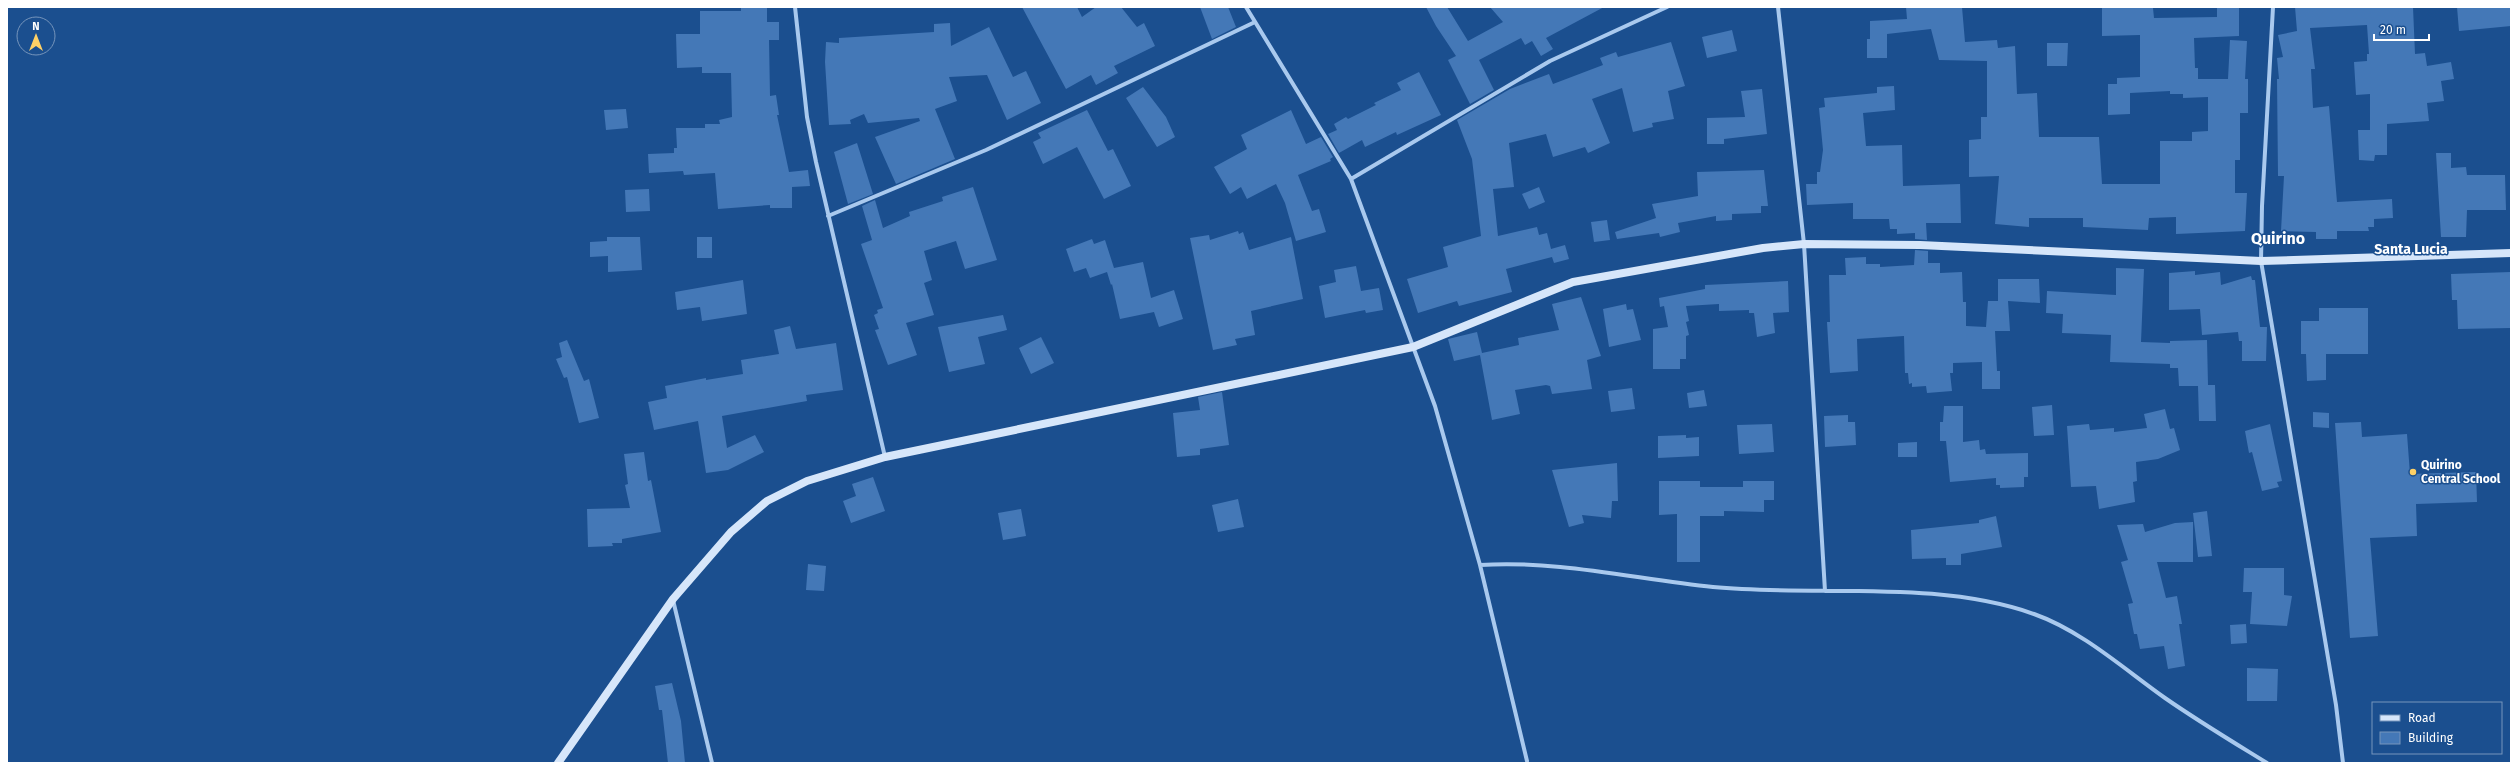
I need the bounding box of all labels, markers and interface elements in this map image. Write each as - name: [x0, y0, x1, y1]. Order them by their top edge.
- north arrow: [16, 16, 56, 56]
- scale bar: [2374, 16, 2429, 42]
- text: N: [32, 20, 40, 33]
- text: 20 m: [2380, 23, 2406, 37]
- district label: Quirino: [2251, 229, 2305, 248]
- district label: Santa Lucia: [2374, 241, 2448, 258]
- place label: Quirino Central School: [2421, 458, 2501, 486]
- marker: Quirino Central School: [2408, 467, 2418, 477]
- legend: [2372, 702, 2502, 754]
- text: Road: [2408, 711, 2436, 725]
- text: Building: [2408, 731, 2454, 745]

